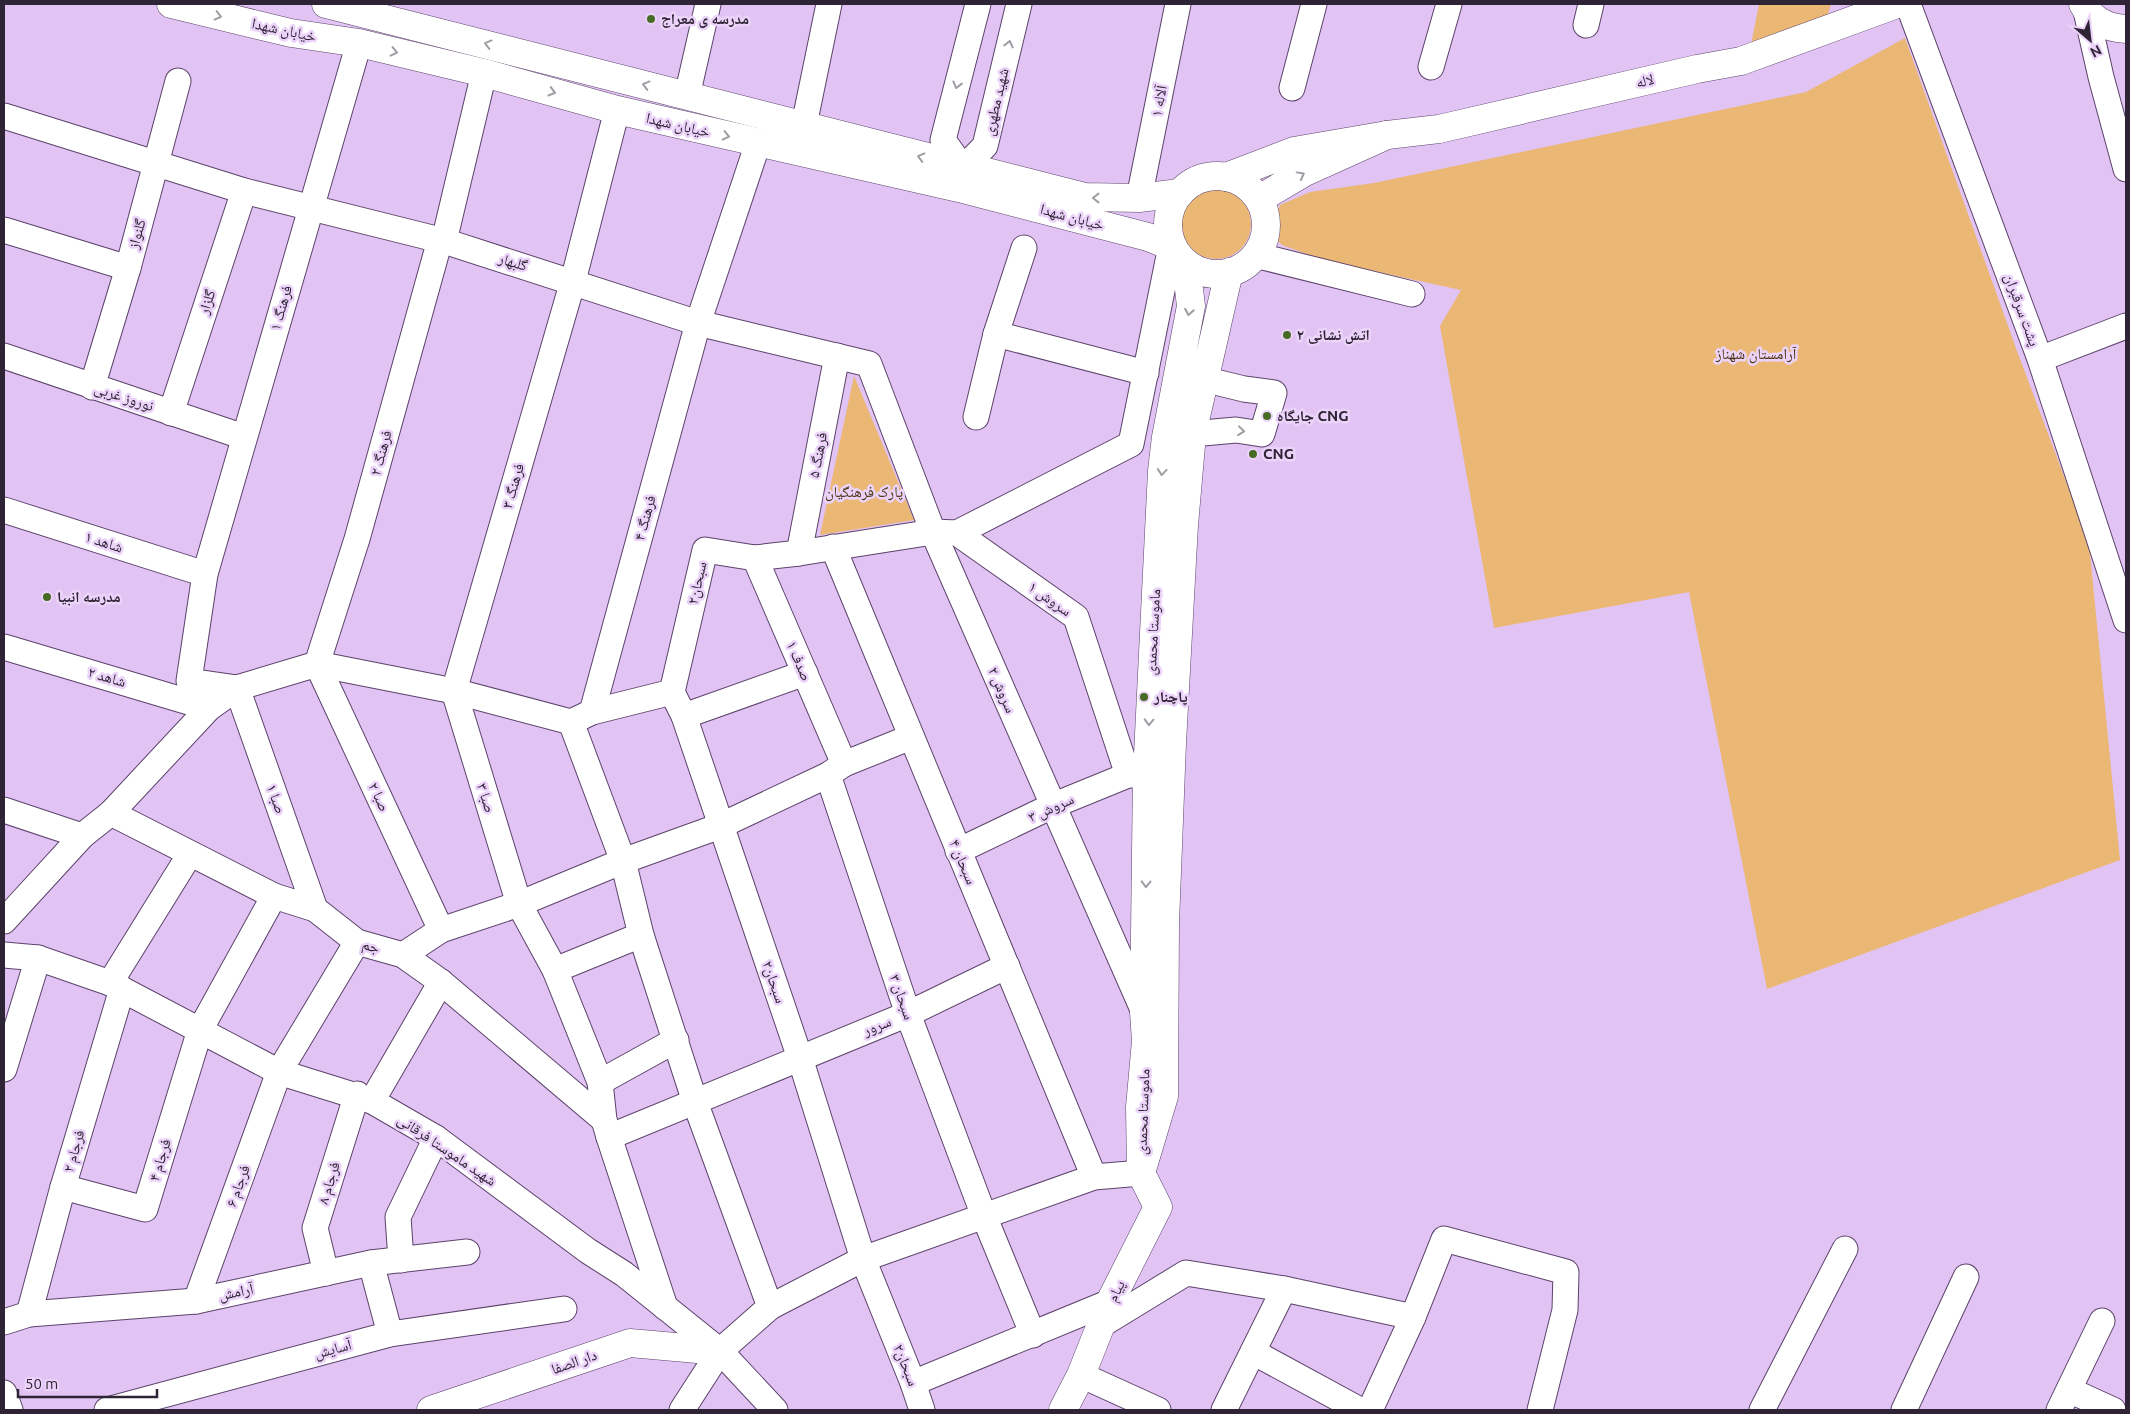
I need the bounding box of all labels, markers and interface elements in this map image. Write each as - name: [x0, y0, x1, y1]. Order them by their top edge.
- one-way arrow: [214, 10, 222, 20]
- place label: مدرسه ی معراج: [661, 10, 749, 28]
- marker: مدرسه ی معراج: [645, 13, 657, 25]
- street label: خیابان شهدا: [250, 14, 318, 47]
- north arrow: [2065, 15, 2115, 65]
- one-way arrow: [484, 39, 493, 50]
- one-way arrow: [1003, 39, 1014, 48]
- text: N: [2088, 42, 2104, 61]
- one-way arrow: [390, 46, 399, 57]
- street label: شهید مطهری: [979, 66, 1014, 138]
- street label: لاله: [1634, 70, 1655, 91]
- one-way arrow: [641, 80, 650, 91]
- one-way arrow: [952, 80, 963, 89]
- street label: آلاله ۱: [1147, 83, 1170, 118]
- one-way arrow: [547, 87, 555, 97]
- street label: خیابان شهدا: [644, 109, 712, 142]
- one-way arrow: [722, 130, 731, 141]
- one-way arrow: [918, 152, 926, 162]
- one-way arrow: [1295, 171, 1304, 181]
- one-way arrow: [1092, 192, 1100, 203]
- street label: خیابان شهدا: [1038, 200, 1106, 235]
- street label: گلنواز: [124, 217, 150, 252]
- street label: گلبهار: [495, 249, 530, 275]
- street label: پشت سرقبران: [2000, 271, 2043, 349]
- street label: فرهنگ ۱: [266, 283, 296, 333]
- street label: گلزار: [194, 287, 220, 318]
- one-way arrow: [1185, 308, 1195, 317]
- place label: اتش نشانی ۲: [1297, 326, 1370, 344]
- marker: اتش نشانی ۲: [1281, 329, 1293, 341]
- park label: آرامستان شهناز: [1715, 345, 1798, 364]
- street label: نوروز غربی: [92, 379, 156, 416]
- place label: جایگاه CNG: [1277, 407, 1349, 424]
- marker: جایگاه CNG: [1261, 410, 1273, 422]
- one-way arrow: [1237, 425, 1245, 436]
- street label: فرهنگ ۲: [366, 428, 396, 478]
- street label: فرهنگ ۵: [805, 431, 831, 479]
- place label: CNG: [1263, 445, 1294, 462]
- marker: CNG: [1247, 448, 1259, 460]
- street label: فرهنگ ۳: [498, 461, 528, 511]
- one-way arrow: [1156, 468, 1167, 476]
- park label: پارک فرهنگیان: [825, 483, 903, 502]
- street label: فرهنگ ۴: [630, 493, 660, 543]
- street label: شاهد ۱: [83, 527, 125, 556]
- street label: سبحان۲: [683, 560, 712, 606]
- street label: سروش ۱: [1024, 578, 1075, 621]
- place label: مدرسه انبیا: [57, 588, 121, 606]
- street label: ماموستا محمدی: [1142, 588, 1165, 676]
- marker: مدرسه انبیا: [41, 591, 53, 603]
- street label: صدف ۱: [783, 638, 815, 683]
- street label: شاهد ۲: [86, 663, 128, 690]
- street label: سروش ۲: [983, 664, 1020, 716]
- place label: پاچنار: [1153, 688, 1188, 706]
- marker: پاچنار: [1138, 691, 1150, 703]
- one-way arrow: [1144, 718, 1155, 726]
- street label: صبا ۲: [365, 780, 394, 814]
- street label: صبا ۳: [473, 781, 499, 815]
- street label: صبا ۱: [263, 782, 290, 816]
- street label: سروش ۳: [1025, 790, 1077, 827]
- street label: سبحان ۴: [945, 837, 981, 888]
- one-way arrow: [1141, 881, 1151, 889]
- street label: جم: [360, 935, 382, 958]
- street label: سبحان۲: [757, 958, 790, 1006]
- street label: سبحان ۳: [885, 972, 918, 1023]
- street label: سرور: [859, 1012, 894, 1040]
- street label: ماموستا محمدی: [1132, 1068, 1155, 1156]
- street label: شهید ماموستا فرقانی: [394, 1110, 500, 1191]
- street label: فرجام ۲: [59, 1128, 90, 1175]
- street label: فرجام ۴: [145, 1137, 176, 1184]
- street label: فرجام ۸: [314, 1160, 345, 1207]
- street label: فرجام ۶: [222, 1163, 255, 1210]
- street label: پیام: [1103, 1277, 1130, 1305]
- street label: آرامش: [217, 1279, 256, 1305]
- street label: آسایش: [312, 1335, 355, 1364]
- street label: سبحان۲: [889, 1341, 923, 1389]
- street label: دار الصفا: [549, 1346, 599, 1378]
- scale bar: [18, 1366, 156, 1398]
- text: 50 m: [25, 1375, 58, 1392]

